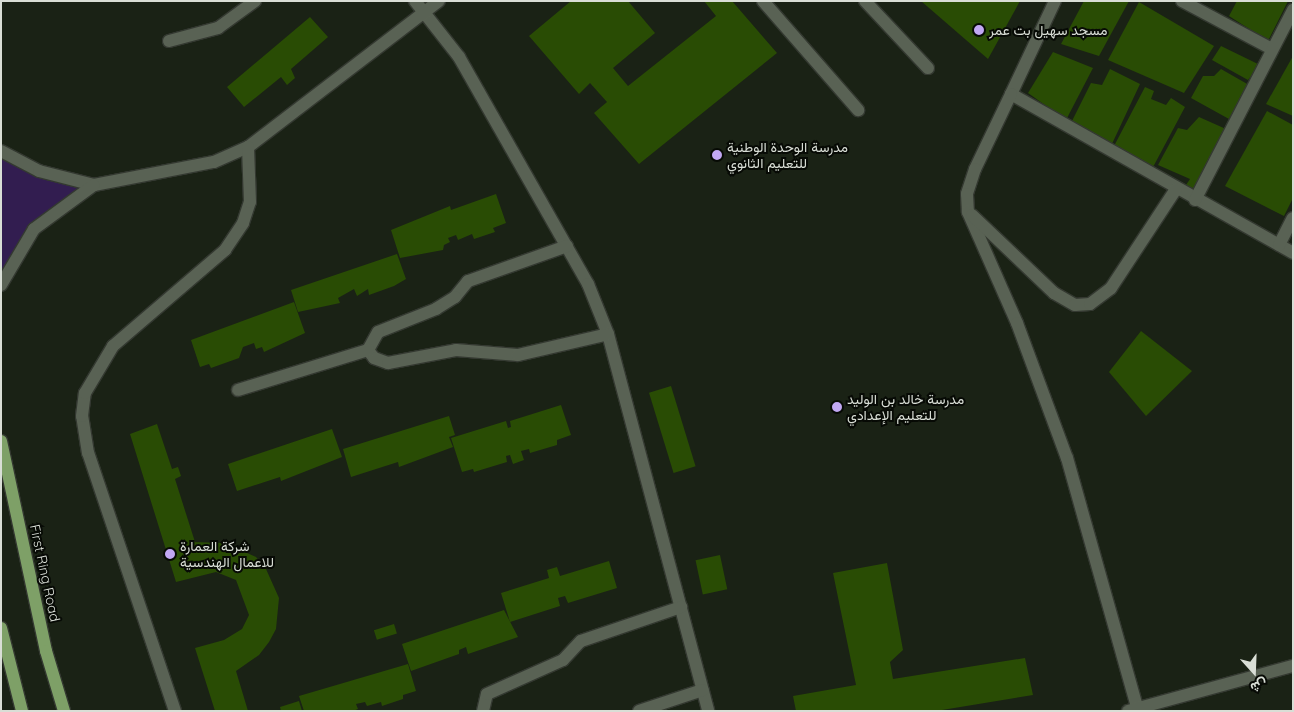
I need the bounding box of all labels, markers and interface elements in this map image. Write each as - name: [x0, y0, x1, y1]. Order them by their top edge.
- place label: مسجد سهيل بت عمر: [989, 22, 1108, 38]
- marker: مسجد سهيل بت عمر: [973, 24, 985, 36]
- place label: مدرسة الوحدة الوطنية للتعليم الثانوي: [727, 139, 848, 172]
- marker: مدرسة الوحدة الوطنية للتعليم الثانوي: [711, 149, 723, 161]
- place label: مدرسة خالد بن الوليد للتعليم الإعدادي: [847, 391, 964, 424]
- marker: مدرسة خالد بن الوليد للتعليم الإعدادي: [831, 401, 843, 413]
- street label: First Ring Road: [26, 523, 64, 623]
- place label: شركة العمارة للاعمال الهندسية: [180, 538, 274, 570]
- marker: شركة العمارة للاعمال الهندسية: [164, 548, 176, 560]
- north arrow: [1229, 647, 1279, 697]
- text: ش: [1248, 675, 1270, 697]

